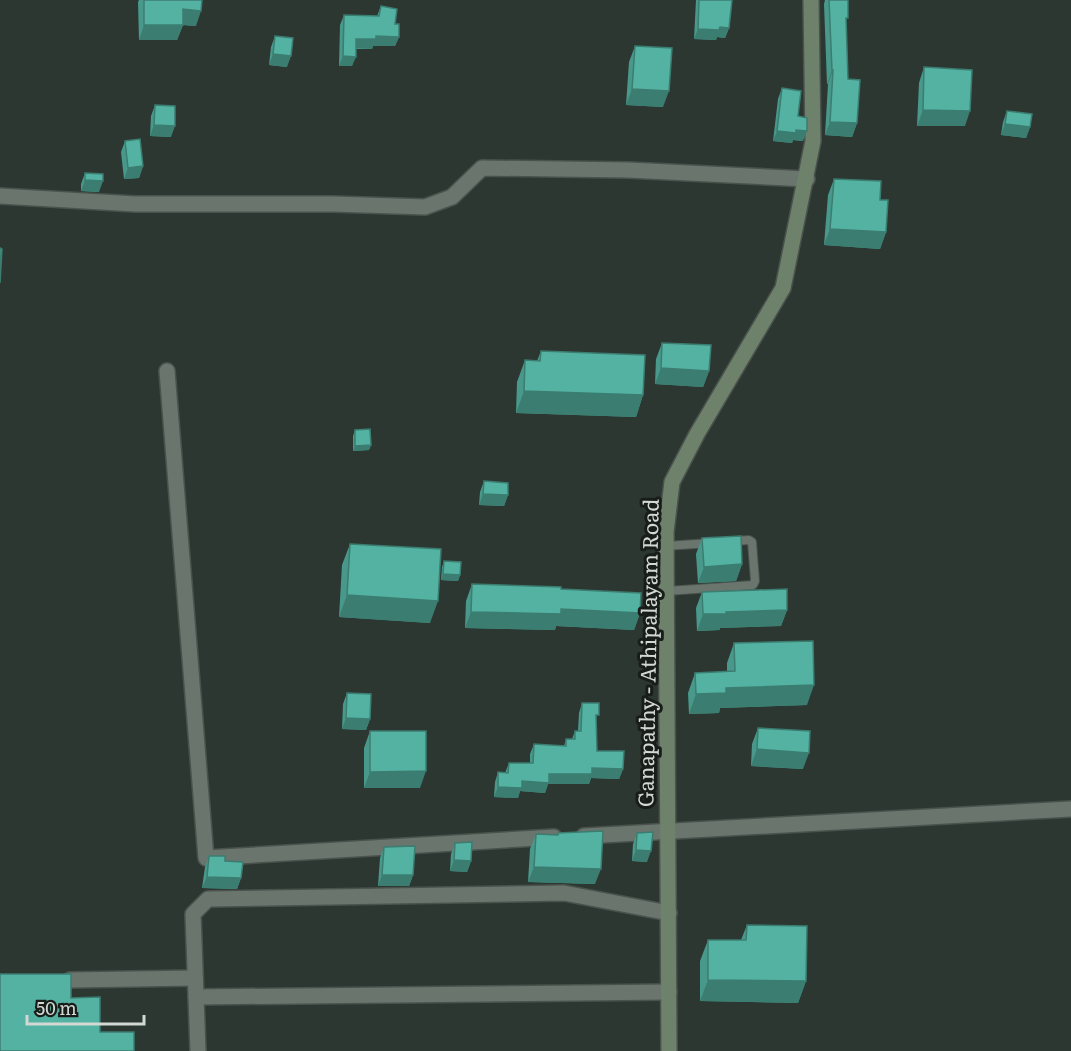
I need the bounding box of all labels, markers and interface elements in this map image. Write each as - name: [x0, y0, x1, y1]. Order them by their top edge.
- street label: Ganapathy - Athipalayam Road: [628, 498, 665, 807]
- scale bar: [27, 988, 144, 1026]
- text: 50 m: [36, 994, 77, 1021]

